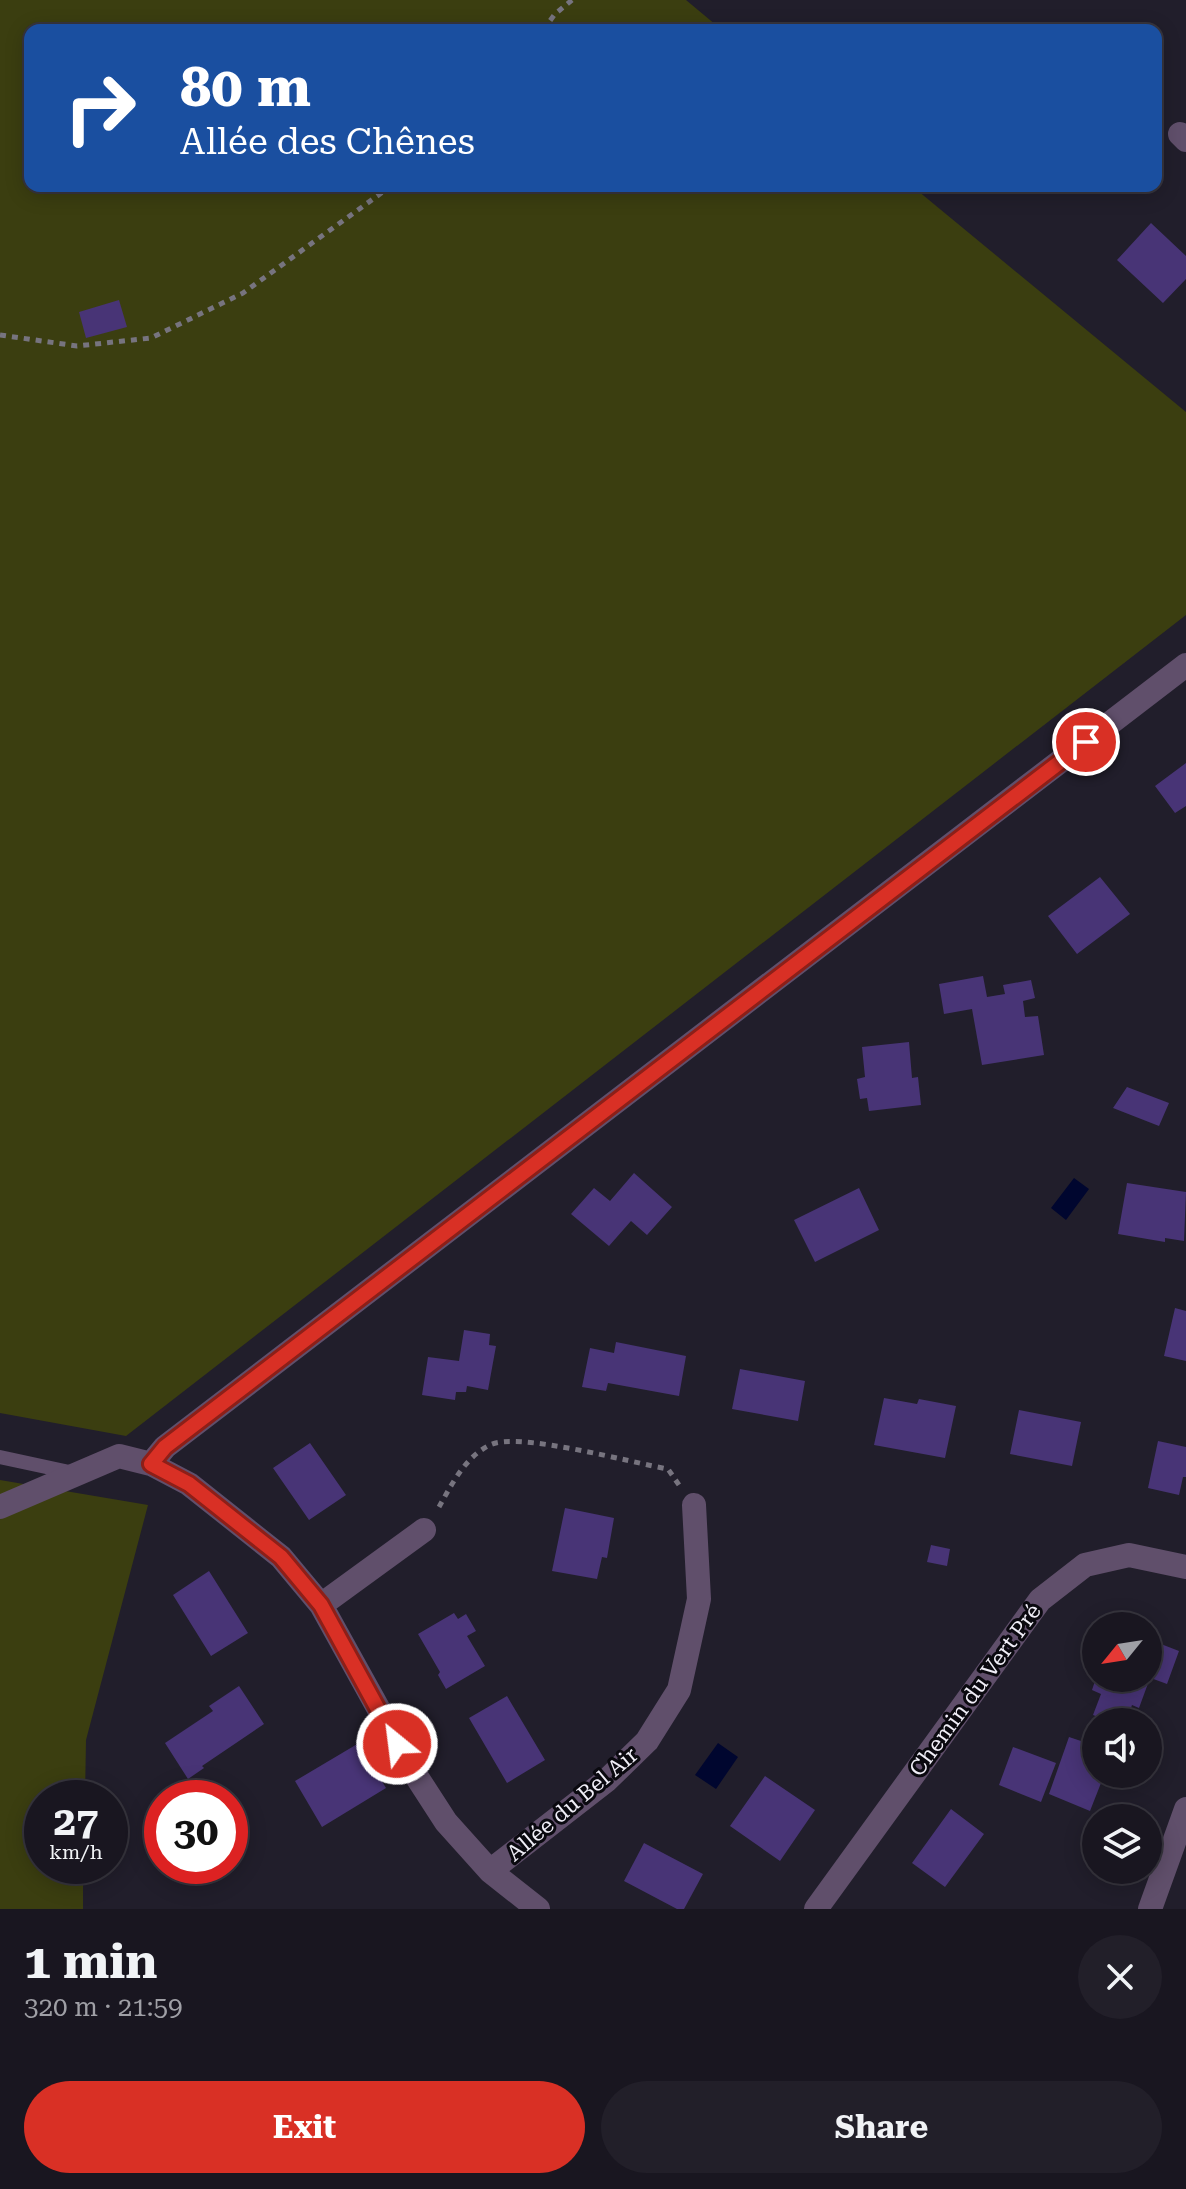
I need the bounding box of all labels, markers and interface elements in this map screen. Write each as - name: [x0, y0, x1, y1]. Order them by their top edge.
- text: 80 m: [180, 54, 311, 120]
- icon: right: [48, 56, 152, 160]
- text: Allée des Chênes: [180, 121, 475, 163]
- pin: [1052, 708, 1120, 776]
- icon: arrive: [1064, 720, 1108, 764]
- street label: Chemin du Vert Pré: [904, 1599, 1046, 1781]
- north arrow: [1082, 1612, 1162, 1692]
- map controls: [1082, 1612, 1162, 1884]
- position arrow: [355, 1702, 439, 1786]
- button: sound: [1082, 1708, 1162, 1788]
- street label: Allée du Bel Air: [502, 1742, 642, 1866]
- speed limit sign: 30: [144, 1780, 248, 1884]
- text: 27: [54, 1798, 98, 1845]
- button: layers: [1082, 1804, 1162, 1884]
- text: km/h: [49, 1840, 103, 1864]
- text: 1 min: [24, 1934, 157, 1990]
- button: close: [1078, 1935, 1162, 2019]
- text: 320 m · 21:59: [24, 1992, 183, 2022]
- button: Exit: [24, 2081, 585, 2173]
- button: Share: [601, 2081, 1162, 2173]

